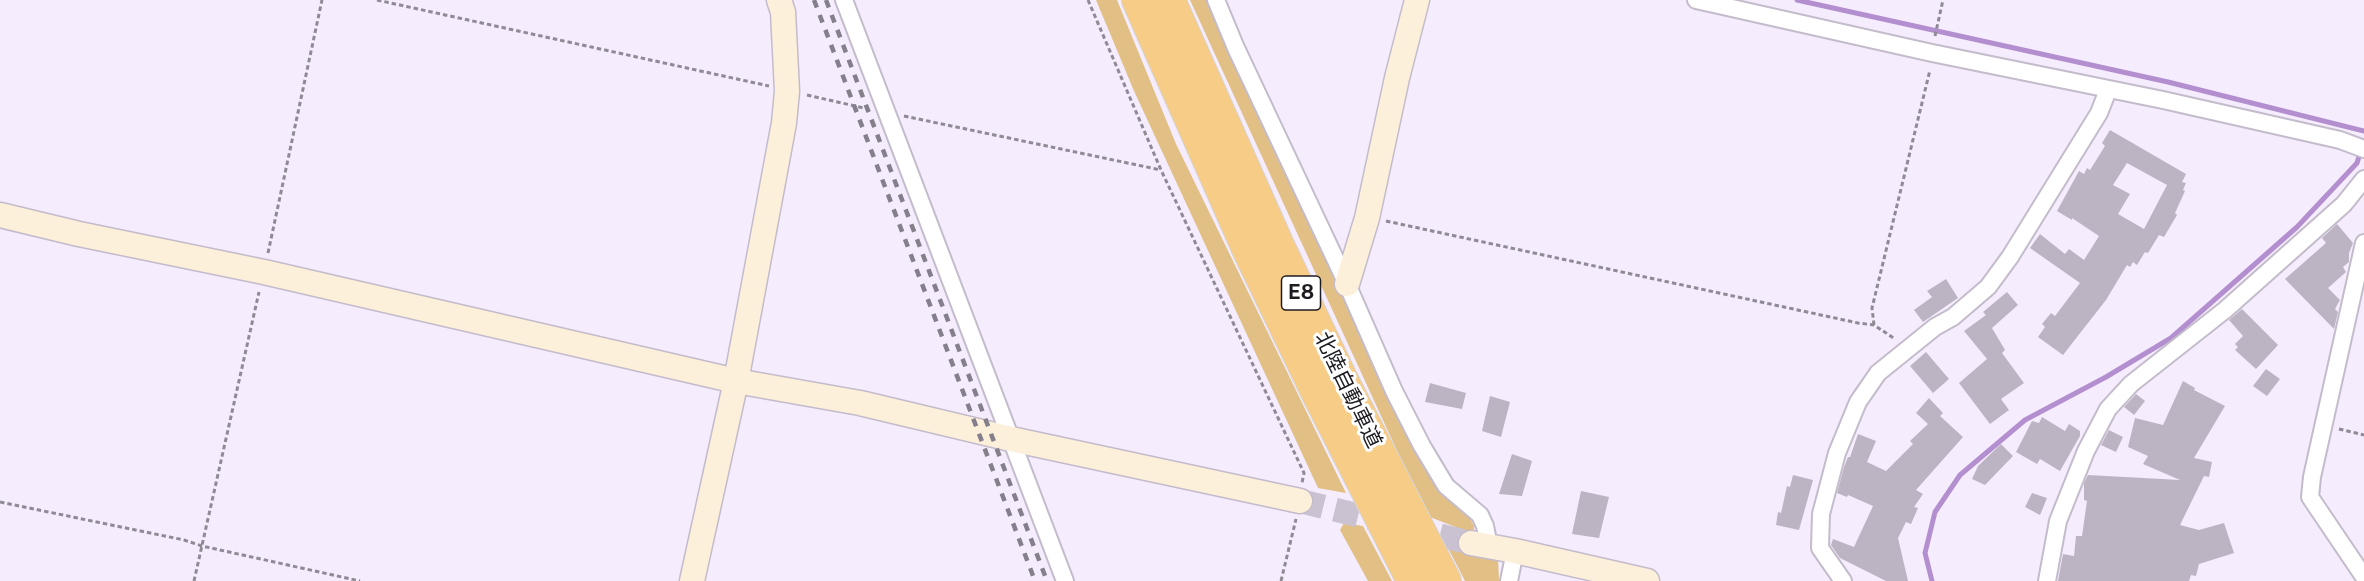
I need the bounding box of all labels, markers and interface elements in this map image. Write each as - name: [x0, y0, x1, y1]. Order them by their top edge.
- road number: E8: [1282, 276, 1320, 310]
- street label: 北陸自動車道: [1309, 328, 1387, 452]

